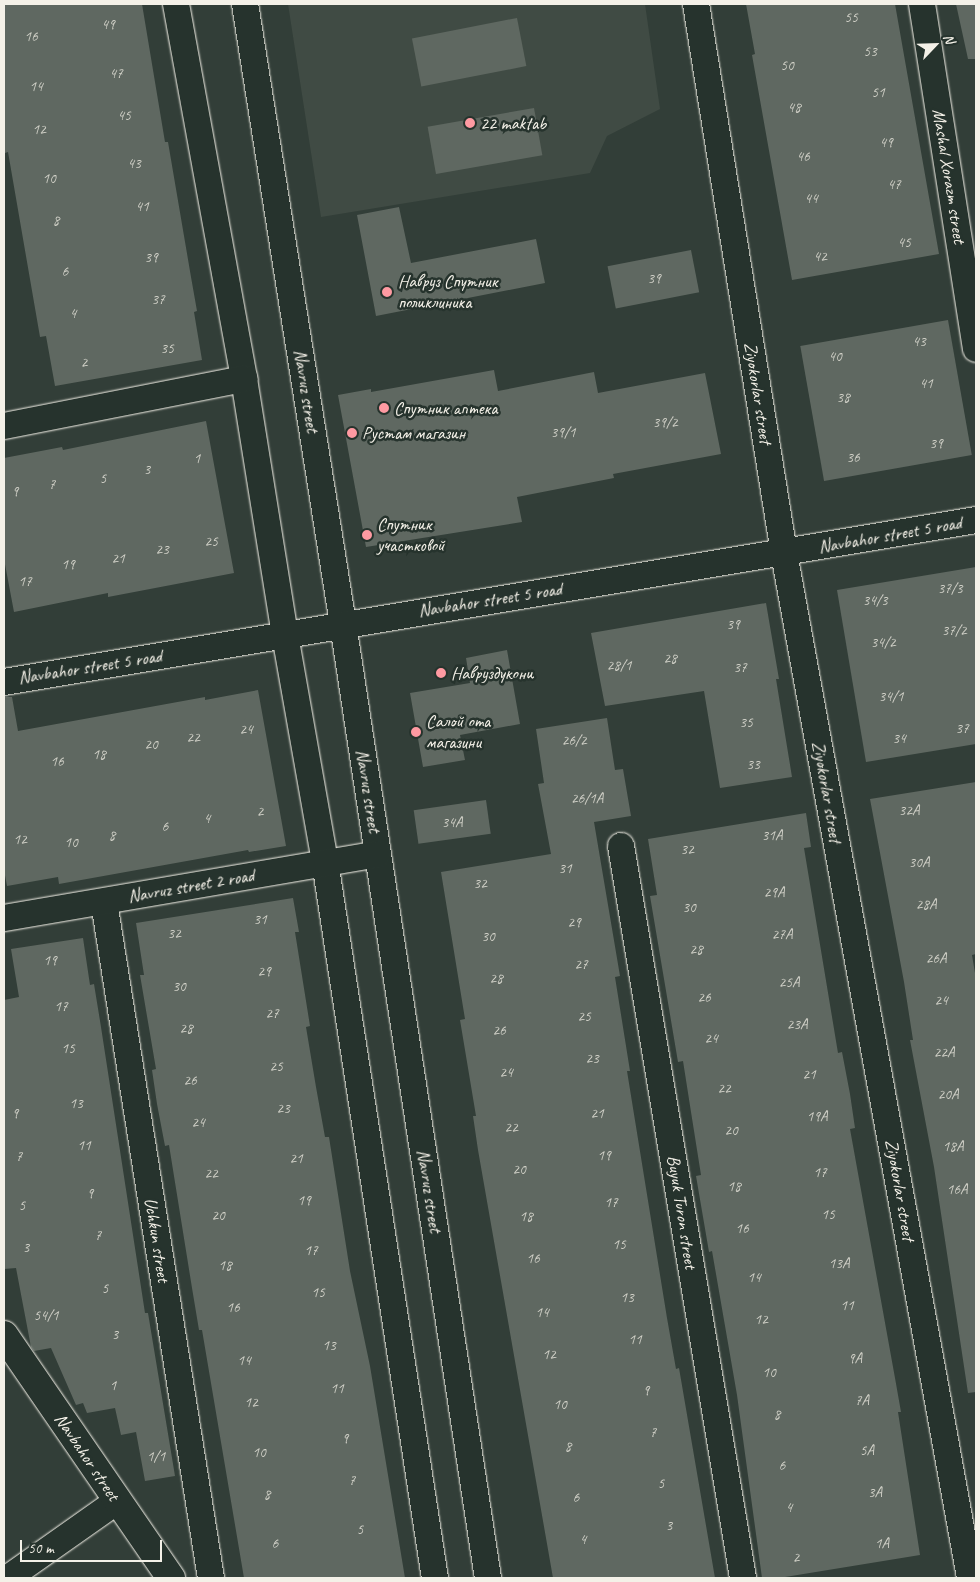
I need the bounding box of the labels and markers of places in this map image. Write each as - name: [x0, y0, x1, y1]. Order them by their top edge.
- place label: 22 maktab: [480, 112, 546, 134]
- marker: 22 maktab: [464, 117, 476, 129]
- place label: Навруз Спутник поликлиника: [398, 271, 498, 314]
- marker: Навруз Спутник поликлиника: [380, 285, 394, 299]
- place label: Спутник аптека: [394, 397, 499, 419]
- marker: Спутник аптека: [378, 402, 390, 414]
- place label: Рустам магазин: [362, 422, 463, 444]
- marker: Рустам магазин: [346, 427, 358, 439]
- place label: Спутник участковой: [377, 514, 445, 556]
- marker: Спутник участковой: [361, 529, 373, 541]
- place label: Навруздукони: [451, 662, 533, 684]
- marker: Навруздукони: [435, 667, 447, 679]
- place label: Салой ота магазини: [426, 711, 490, 754]
- marker: Салой ота магазини: [410, 726, 422, 738]

